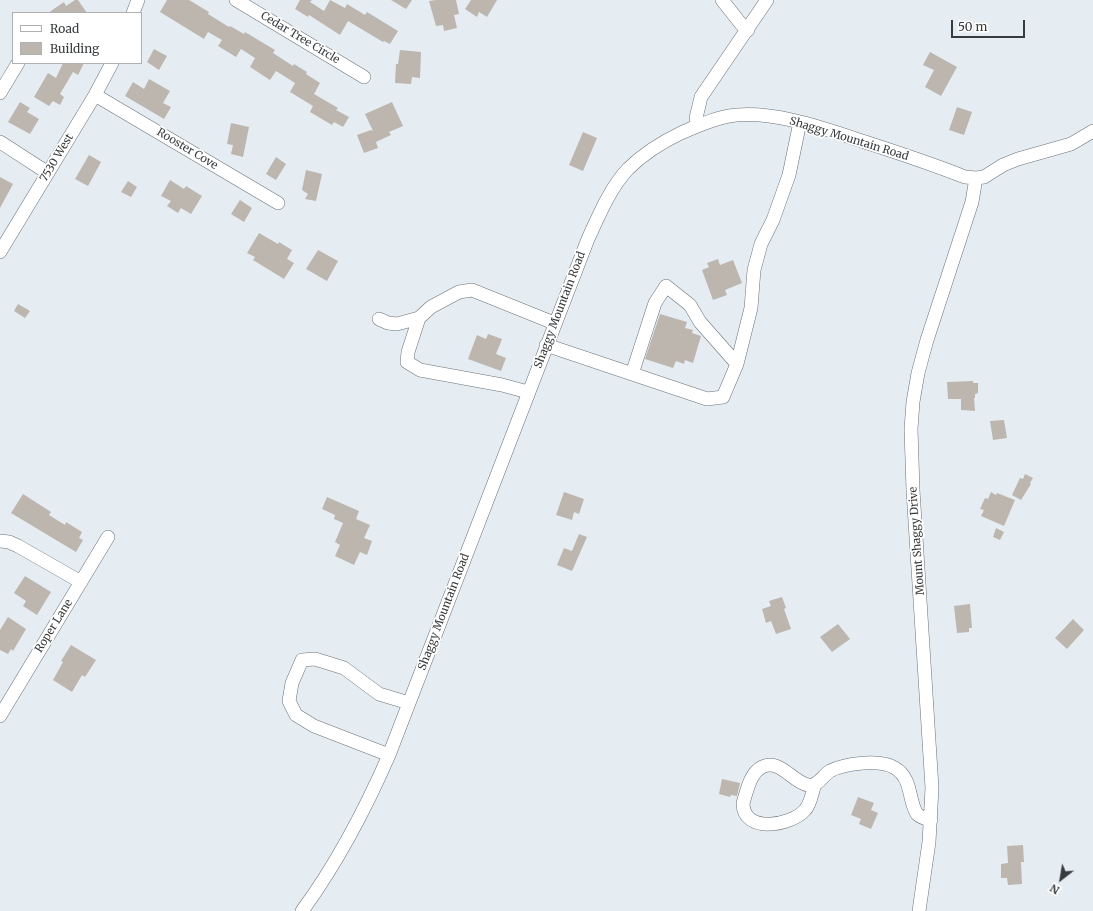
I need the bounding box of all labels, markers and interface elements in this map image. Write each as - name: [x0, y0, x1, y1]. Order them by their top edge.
- street label: Cedar Tree Circle: [258, 9, 342, 67]
- legend: [12, 12, 142, 64]
- scale bar: [953, 12, 1027, 38]
- text: 50 m: [958, 19, 987, 34]
- text: Road: [50, 21, 79, 36]
- text: Building: [50, 41, 99, 56]
- street label: Shaggy Mountain Road: [788, 115, 910, 163]
- street label: Rooster Cove: [154, 126, 220, 172]
- street label: 7530 West: [38, 132, 76, 184]
- street label: Shaggy Mountain Road: [532, 250, 588, 370]
- street label: Mount Shaggy Drive: [907, 486, 927, 596]
- street label: Shaggy Mountain Road: [416, 552, 472, 672]
- street label: Roper Lane: [32, 597, 76, 655]
- north arrow: [1041, 859, 1081, 899]
- text: N: [1047, 881, 1062, 898]

